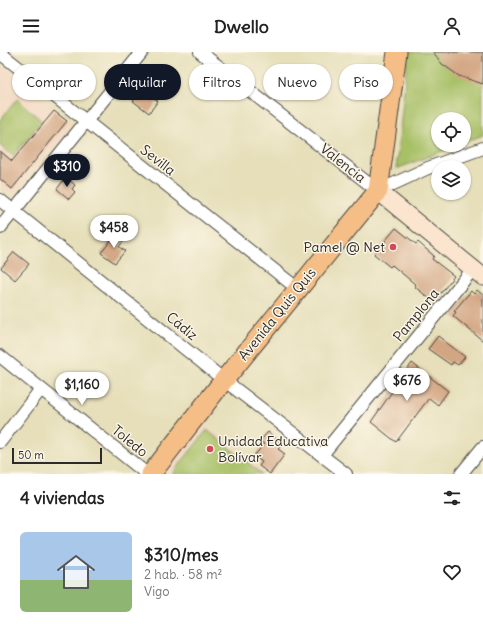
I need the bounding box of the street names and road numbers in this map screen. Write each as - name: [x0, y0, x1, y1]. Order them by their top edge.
- street label: Valencia: [316, 140, 370, 186]
- street label: Sevilla: [137, 141, 179, 179]
- street label: Avenida Quis Quis: [234, 264, 320, 364]
- street label: Pamplona: [389, 285, 443, 345]
- street label: Cádiz: [163, 308, 202, 344]
- street label: Toledo: [108, 421, 152, 461]

